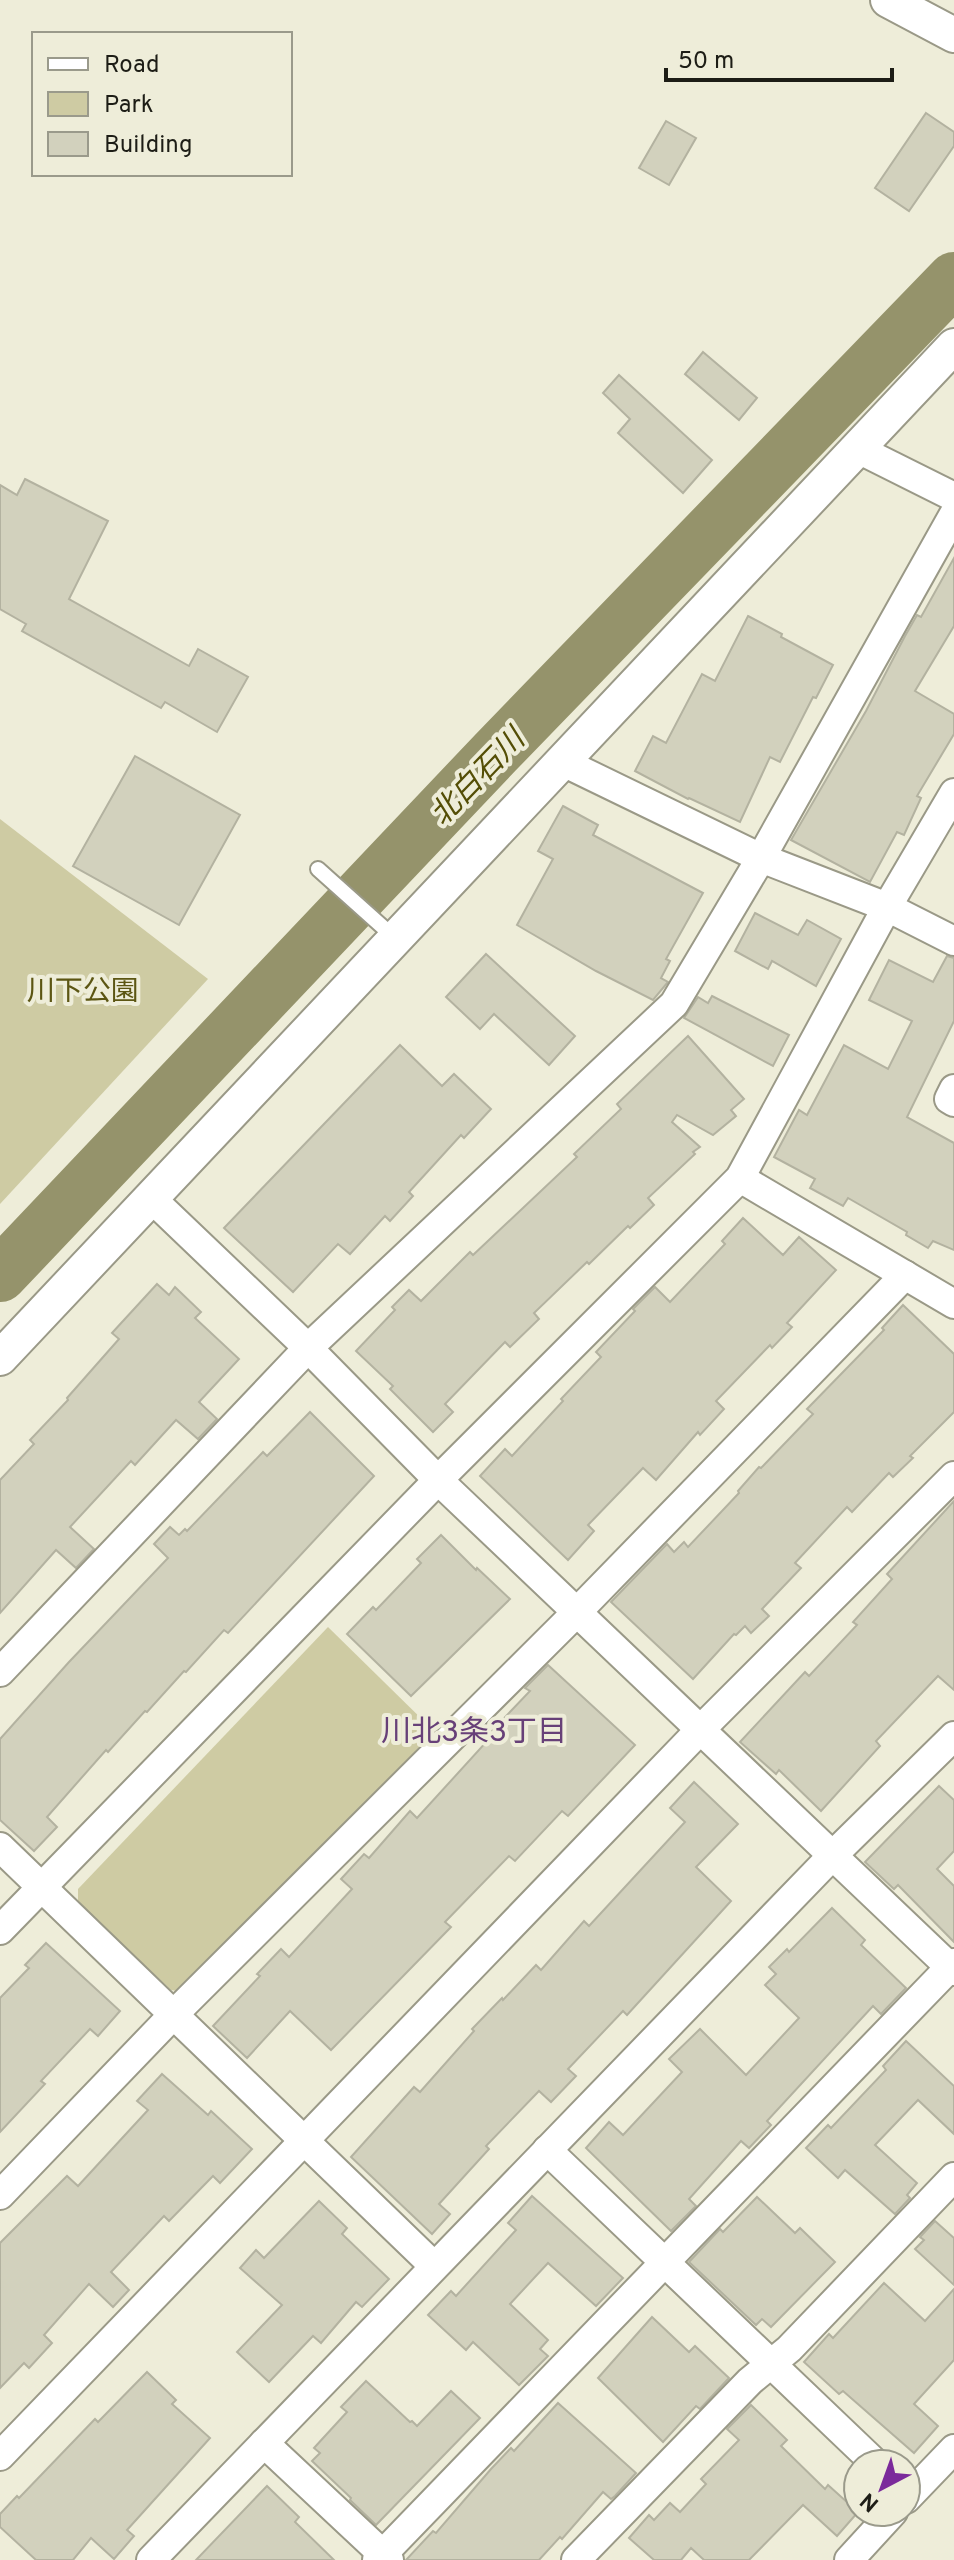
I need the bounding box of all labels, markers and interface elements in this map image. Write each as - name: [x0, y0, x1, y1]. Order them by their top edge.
- legend: [32, 32, 292, 176]
- scale bar: [666, 32, 892, 82]
- text: 50 m: [678, 47, 734, 77]
- text: Road: [104, 51, 160, 81]
- text: Park: [104, 91, 154, 121]
- text: Building: [104, 131, 193, 161]
- water label: 北白石川: [424, 721, 536, 835]
- park label: 川下公園: [27, 975, 139, 1011]
- district label: 川北3条3丁目: [381, 1715, 567, 1752]
- north arrow: [842, 2448, 922, 2528]
- text: N: [856, 2486, 885, 2517]

